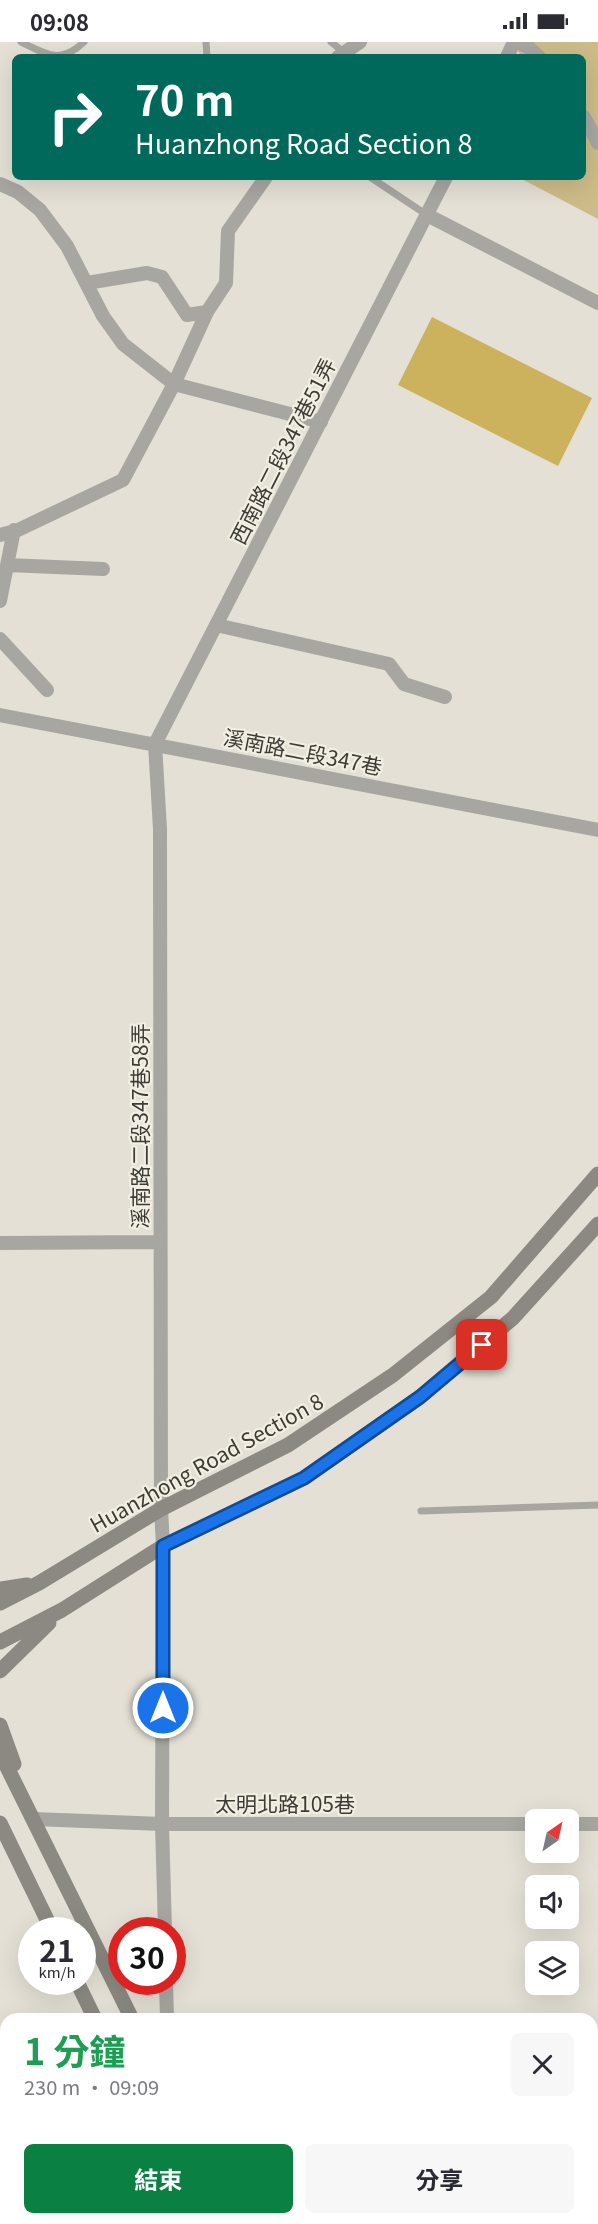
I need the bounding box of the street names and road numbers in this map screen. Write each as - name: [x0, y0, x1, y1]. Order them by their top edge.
- street label: 西南路二段347巷51弄: [222, 353, 342, 549]
- street label: 溪南路二段347巷: [221, 721, 385, 781]
- street label: 溪南路二段347巷58弄: [124, 1023, 154, 1229]
- street label: Huanzhong Road Section 8: [84, 1385, 328, 1539]
- street label: 太明北路105巷: [215, 1788, 355, 1818]

